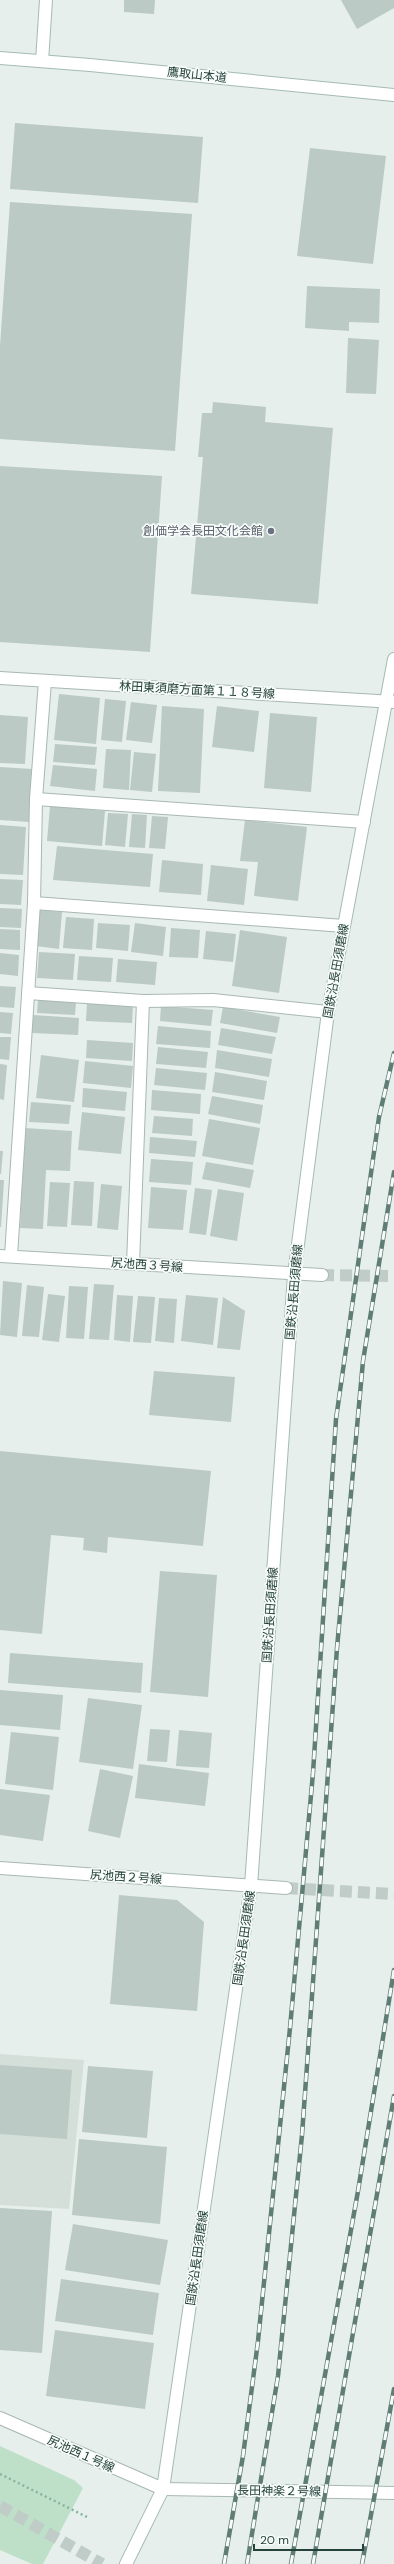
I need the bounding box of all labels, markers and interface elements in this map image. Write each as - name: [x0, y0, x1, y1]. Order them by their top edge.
- street label: 鷹取山本道: [166, 64, 228, 86]
- place label: 創価学会長田文化会館: [143, 523, 263, 539]
- marker: 創価学会長田文化会館: [266, 526, 276, 536]
- street label: 林田東須磨方面第１１８号線: [119, 678, 275, 702]
- street label: 国鉄沿長田須磨線: [320, 922, 352, 1020]
- street label: 国鉄沿長田須磨線: [282, 1243, 306, 1341]
- street label: 尻池西３号線: [111, 1255, 183, 1275]
- street label: 国鉄沿長田須磨線: [259, 1567, 281, 1663]
- street label: 尻池西２号線: [90, 1867, 162, 1887]
- street label: 国鉄沿長田須磨線: [229, 1889, 259, 1987]
- street label: 国鉄沿長田須磨線: [182, 2209, 212, 2307]
- street label: 尻池西１号線: [45, 2432, 117, 2476]
- street label: 長田神楽２号線: [237, 2482, 321, 2500]
- scale bar: [254, 2526, 363, 2552]
- text: 20 m: [260, 2532, 289, 2548]

